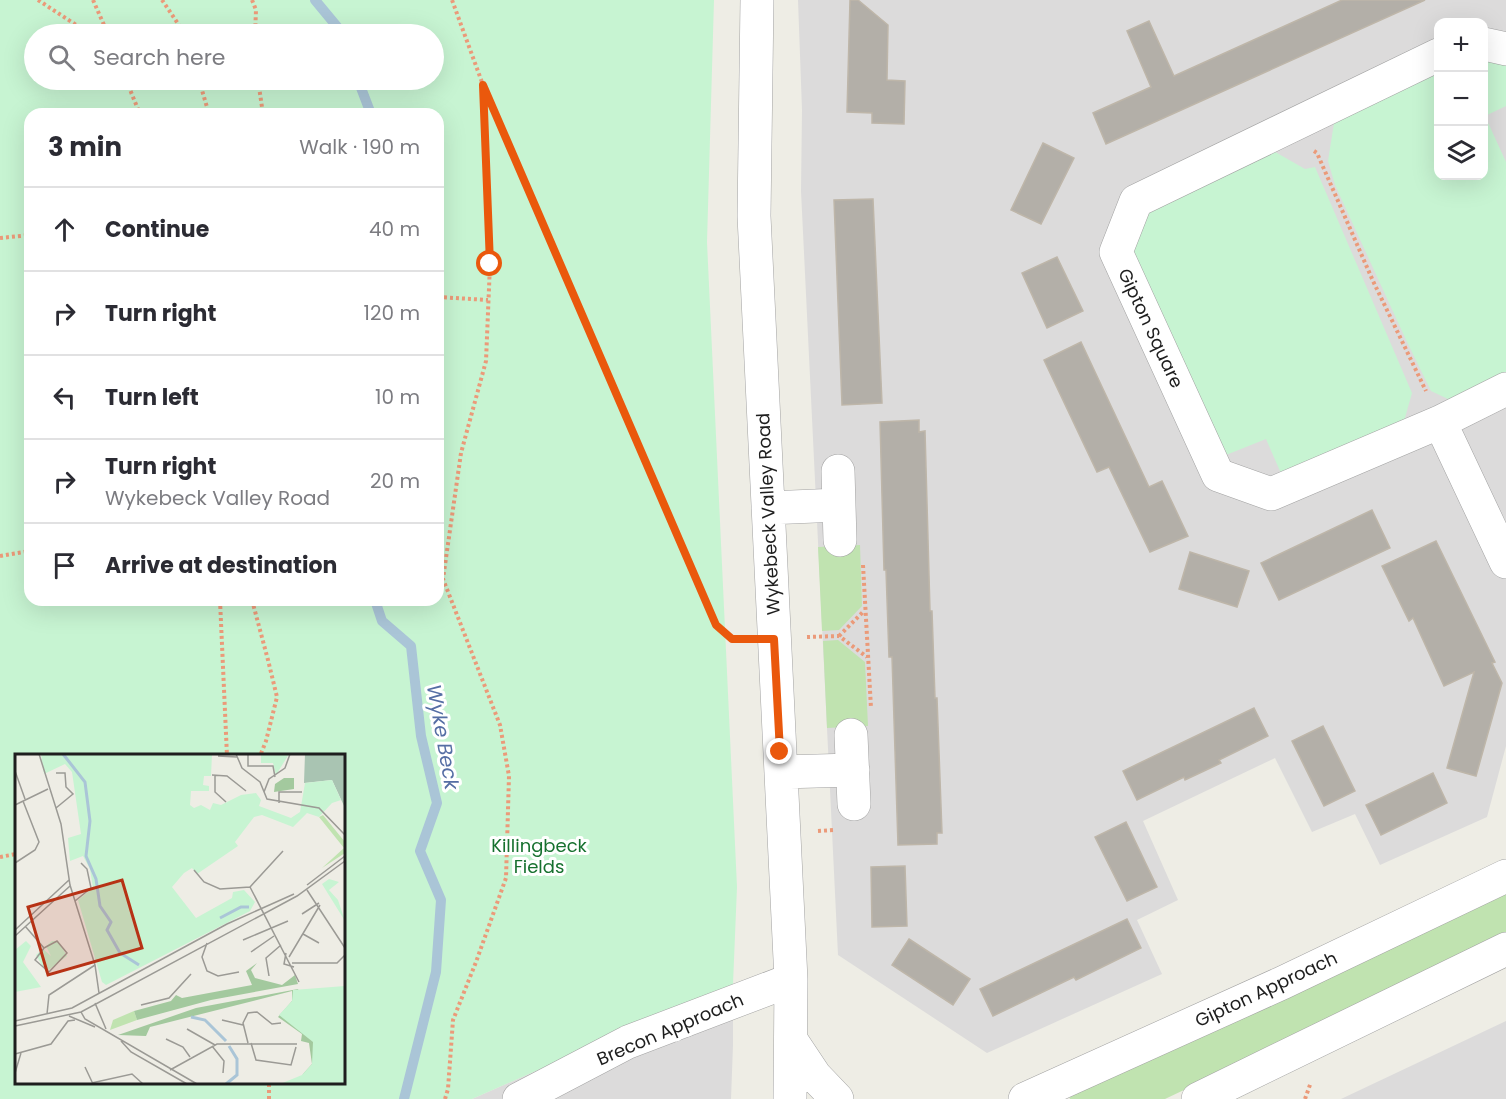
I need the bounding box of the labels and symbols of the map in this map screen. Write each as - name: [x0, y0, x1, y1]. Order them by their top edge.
- route start: [476, 250, 502, 276]
- street label: Gipton Square: [1112, 264, 1190, 392]
- street label: Wykebeck Valley Road: [750, 412, 786, 616]
- water label: Wyke Beck: [420, 682, 466, 794]
- route end: [766, 738, 792, 764]
- inset map: [15, 754, 345, 1084]
- park label: Killingbeck Fields: [491, 833, 588, 879]
- street label: Gipton Approach: [1191, 945, 1341, 1033]
- street label: Brecon Approach: [593, 987, 747, 1071]

